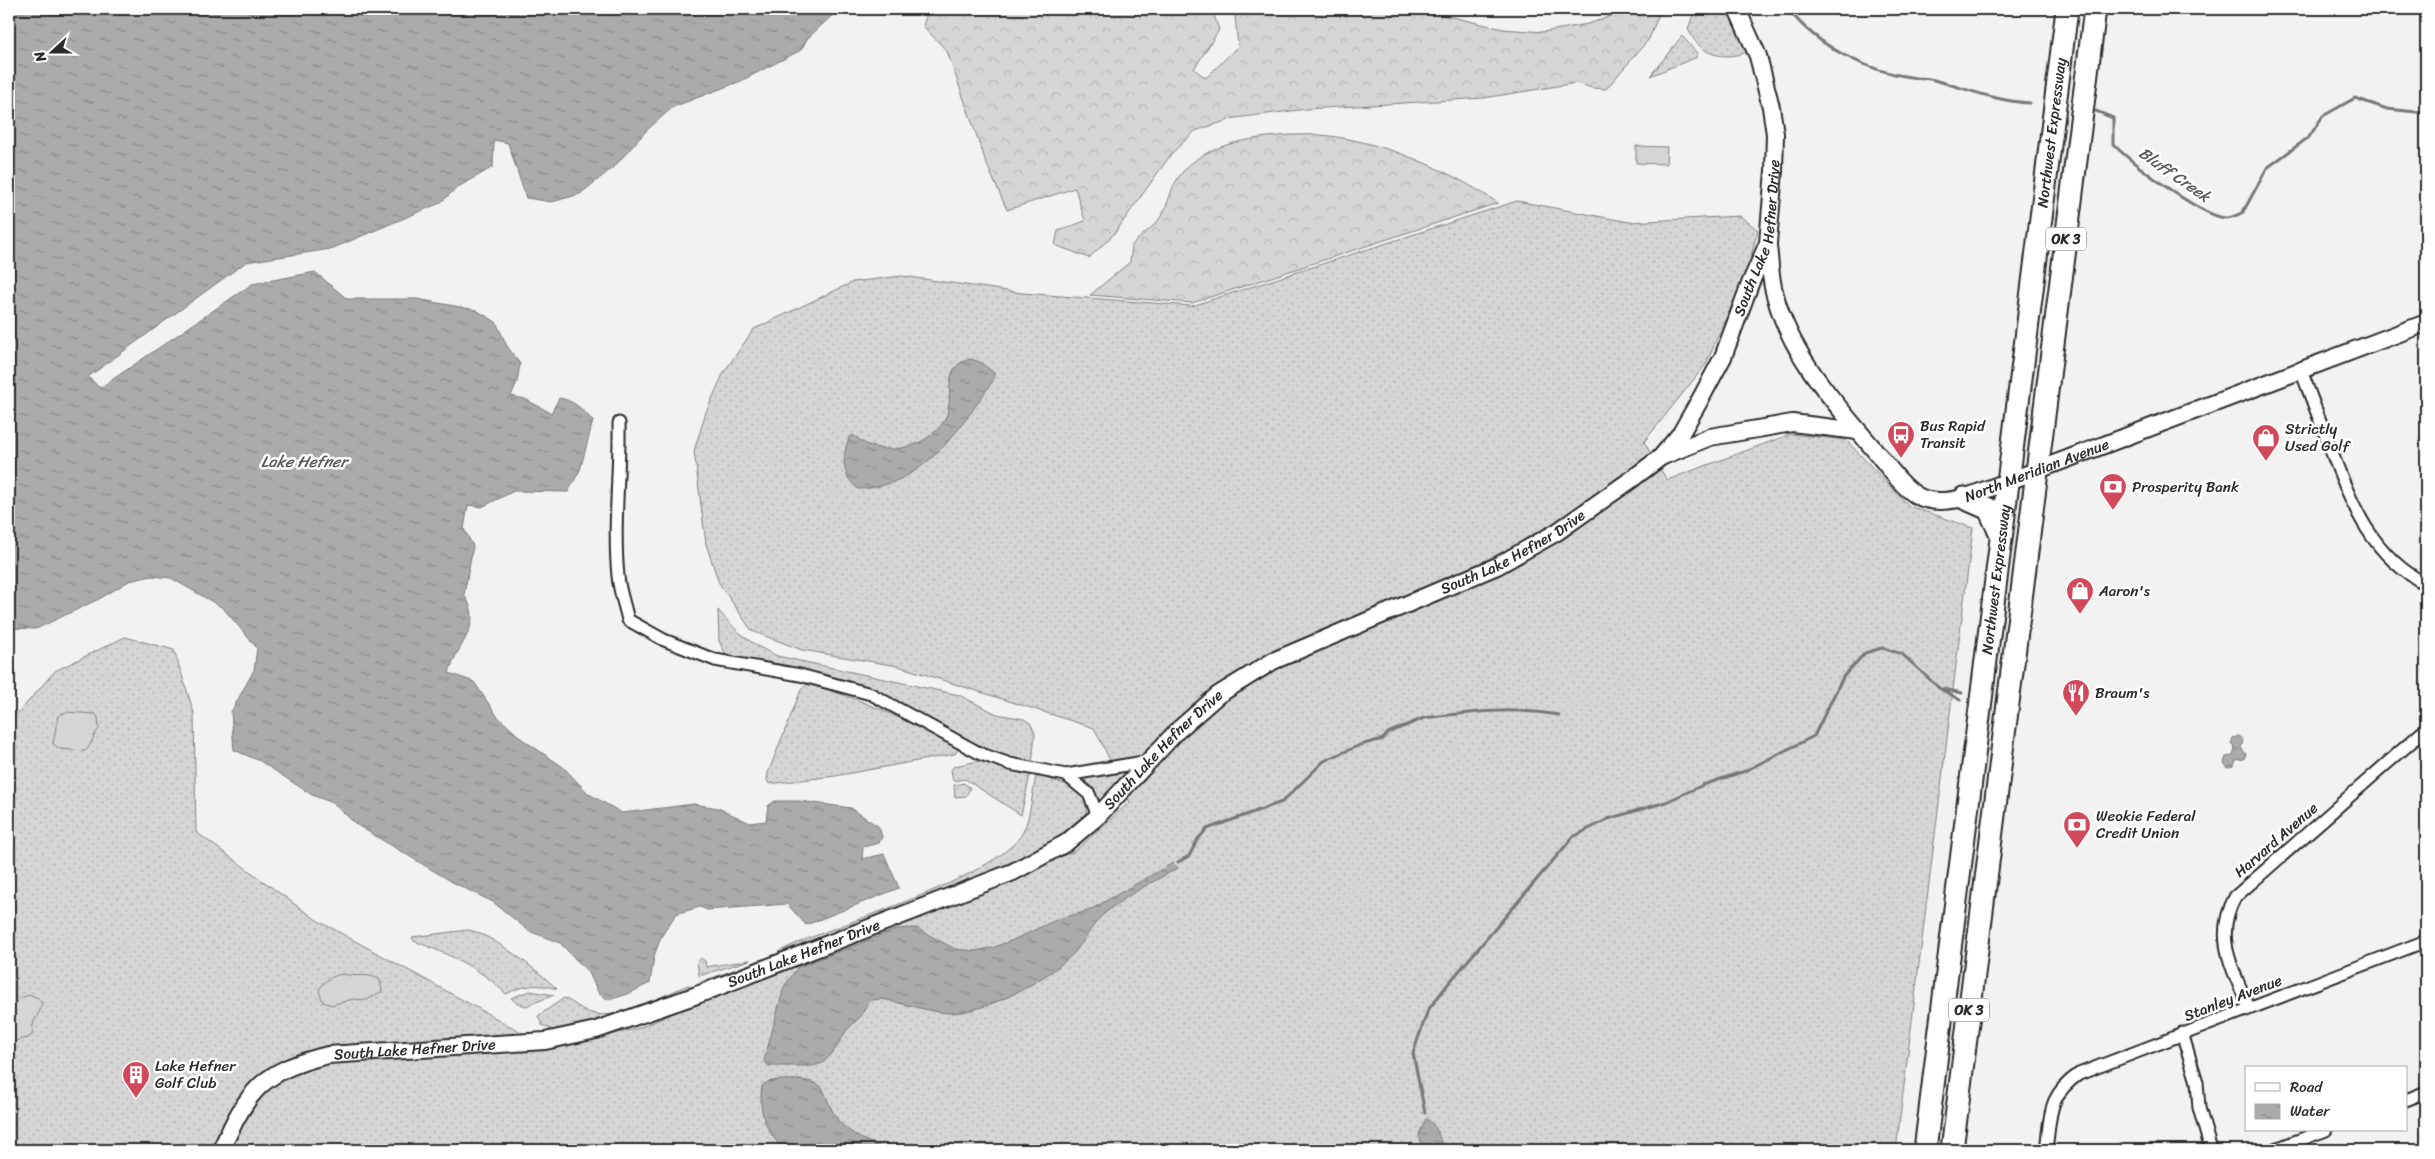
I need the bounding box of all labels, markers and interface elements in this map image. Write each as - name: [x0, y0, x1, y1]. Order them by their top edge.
- north arrow: [28, 28, 78, 78]
- text: N: [27, 47, 54, 66]
- street label: Northwest Expressway: [2029, 56, 2074, 209]
- water label: Bluff Creek: [2133, 139, 2218, 211]
- street label: South Lake Hefner Drive: [1726, 159, 1787, 320]
- road number: OK 3: [2046, 228, 2086, 250]
- place label: Bus Rapid Transit: [1920, 413, 1986, 456]
- place label: Strictly Used Golf: [2285, 416, 2352, 459]
- bus stop icon: Bus Rapid Transit: [1886, 420, 1916, 459]
- shop icon: Strictly Used Golf: [2251, 423, 2281, 462]
- street label: North Meridian Avenue: [1961, 431, 2113, 510]
- water label: Lake Hefner: [261, 447, 350, 476]
- bank icon: Prosperity Bank: [2098, 472, 2128, 511]
- place label: Prosperity Bank: [2132, 474, 2239, 500]
- street label: South Lake Hefner Drive: [1436, 502, 1591, 602]
- street label: Northwest Expressway: [1974, 503, 2018, 656]
- shop icon: Aaron's: [2065, 576, 2095, 615]
- place label: Aaron's: [2098, 578, 2151, 604]
- restaurant icon: Braum's: [2061, 678, 2091, 717]
- place label: Braum's: [2095, 680, 2150, 706]
- street label: South Lake Hefner Drive: [1097, 683, 1229, 816]
- street label: Harvard Avenue: [2228, 796, 2324, 884]
- place label: Weokie Federal Credit Union: [2096, 803, 2196, 846]
- bank icon: Weokie Federal Credit Union: [2062, 810, 2092, 849]
- street label: South Lake Hefner Drive: [724, 912, 884, 995]
- street label: Stanley Avenue: [2180, 967, 2286, 1029]
- road number: OK 3: [1949, 998, 1989, 1022]
- street label: South Lake Hefner Drive: [333, 1031, 497, 1068]
- place label: Lake Hefner Golf Club: [155, 1053, 236, 1096]
- building icon: Lake Hefner Golf Club: [121, 1060, 151, 1099]
- legend: [2245, 1066, 2408, 1132]
- text: Road: [2290, 1074, 2323, 1100]
- text: Water: [2290, 1098, 2330, 1124]

